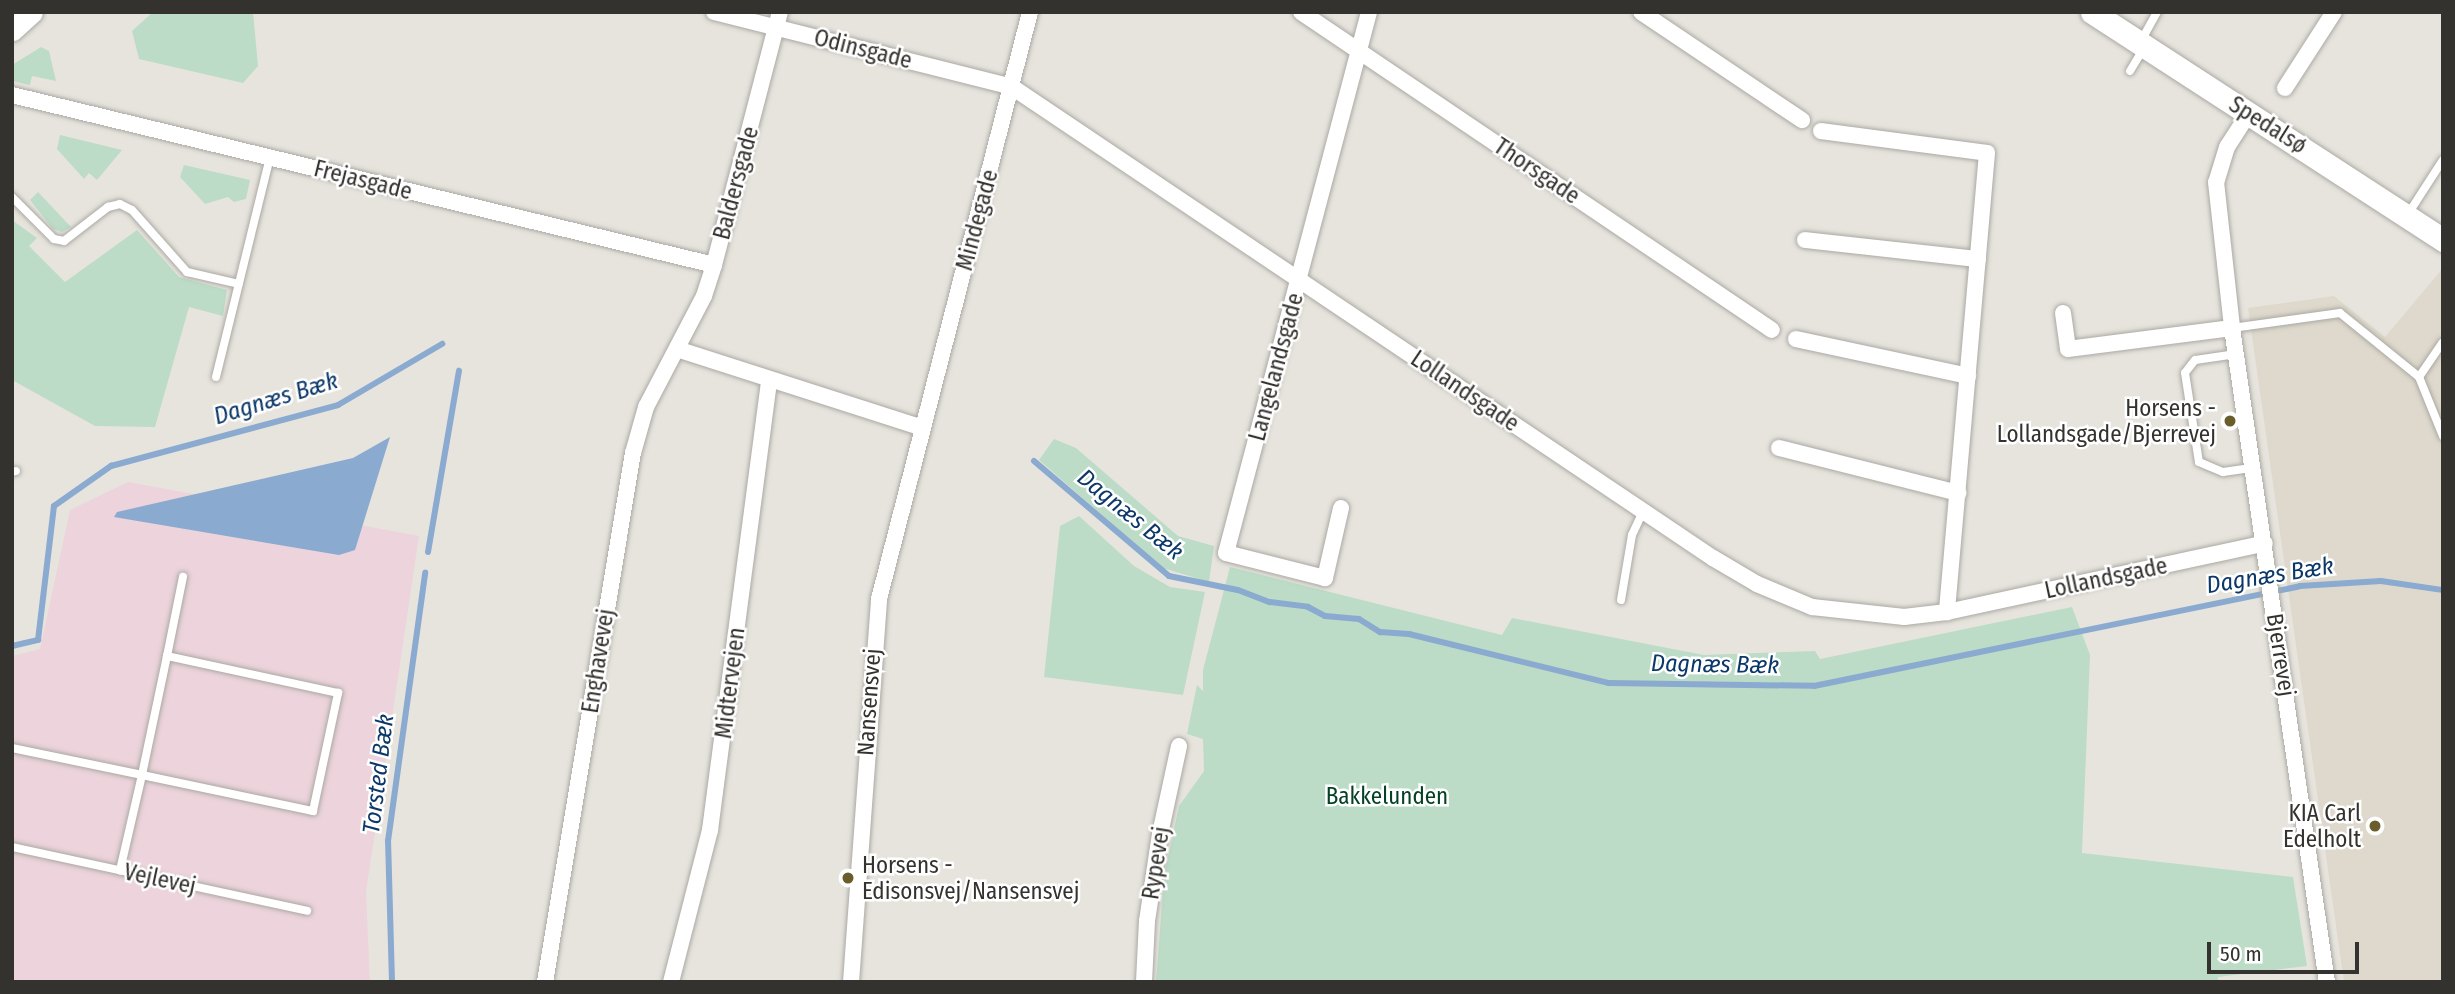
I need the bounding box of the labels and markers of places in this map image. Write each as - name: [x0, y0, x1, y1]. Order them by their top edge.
- place label: Horsens - Lollandsgade/Bjerrevej: [1997, 394, 2216, 448]
- marker: Horsens - Lollandsgade/Bjerrevej: [2222, 413, 2238, 429]
- place label: KIA Carl Edelholt: [2283, 799, 2361, 853]
- marker: KIA Carl Edelholt: [2367, 818, 2383, 834]
- place label: Horsens - Edisonsvej/Nansensvej: [862, 851, 1080, 905]
- marker: Horsens - Edisonsvej/Nansensvej: [840, 870, 856, 886]

